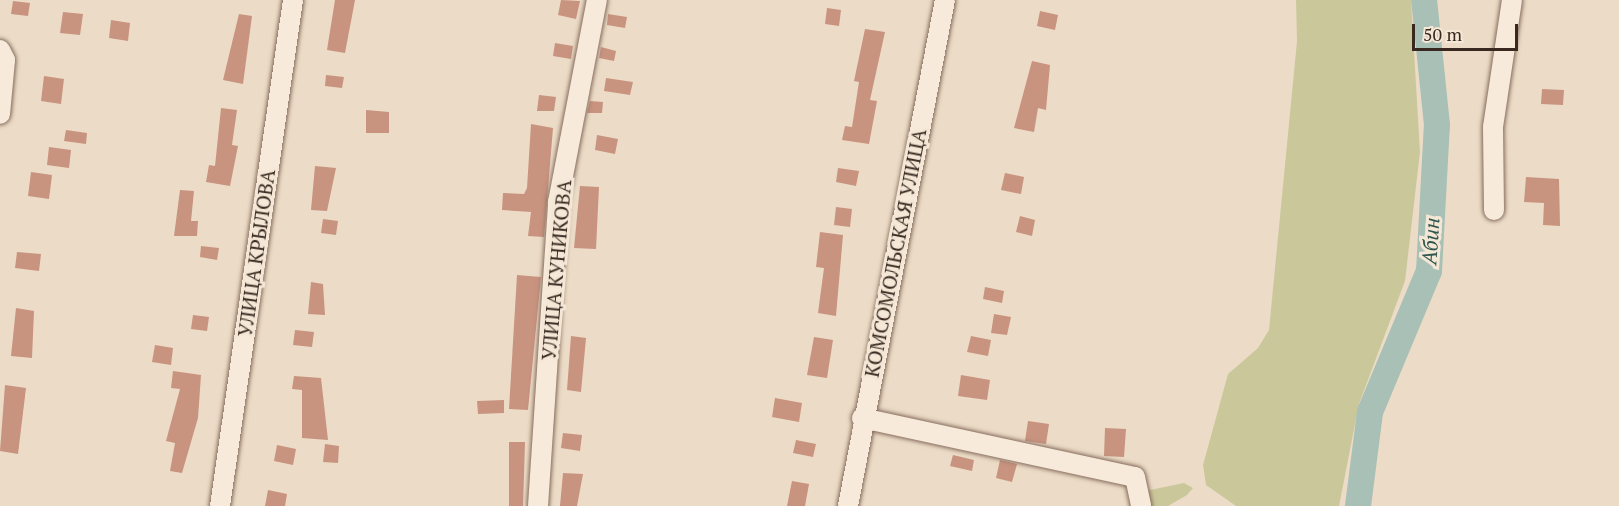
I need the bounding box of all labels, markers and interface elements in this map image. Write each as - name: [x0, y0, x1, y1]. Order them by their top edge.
- scale bar: [1415, 12, 1522, 50]
- text: 50 m: [1423, 22, 1462, 46]
- street label: КОМСОМОЛЬСКАЯ УЛИЦА: [859, 127, 931, 379]
- street label: УЛИЦА КРЫЛОВА: [232, 168, 280, 338]
- street label: УЛИЦА КУНИКОВА: [536, 179, 576, 361]
- water label: Абин: [1416, 216, 1444, 266]

